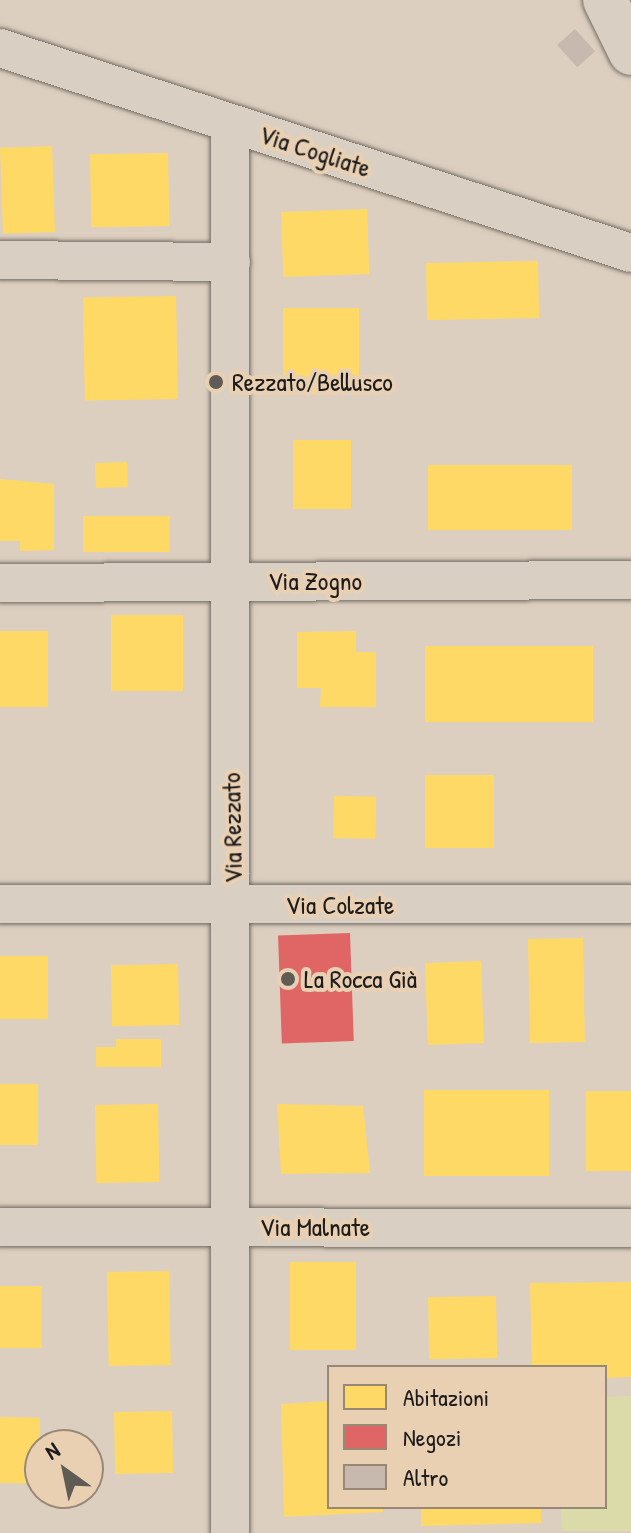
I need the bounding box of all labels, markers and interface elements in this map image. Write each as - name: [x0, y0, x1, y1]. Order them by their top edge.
- street label: Via Cogliate: [255, 118, 375, 184]
- place label: Rezzato/Bellusco: [232, 366, 393, 398]
- marker: Rezzato/Bellusco: [207, 373, 225, 391]
- street label: Via Zogno: [268, 565, 362, 597]
- street label: Via Rezzato: [215, 772, 249, 884]
- street label: Via Colzate: [286, 889, 394, 921]
- place label: La Rocca Già: [304, 963, 417, 995]
- marker: La Rocca Già: [279, 970, 297, 988]
- street label: Via Malnate: [260, 1211, 370, 1243]
- legend: [327, 1365, 607, 1509]
- text: Abitazioni: [403, 1381, 489, 1413]
- text: Negozi: [403, 1421, 461, 1453]
- north arrow: [24, 1429, 104, 1509]
- text: N: [39, 1435, 65, 1466]
- text: Altro: [403, 1461, 448, 1493]

